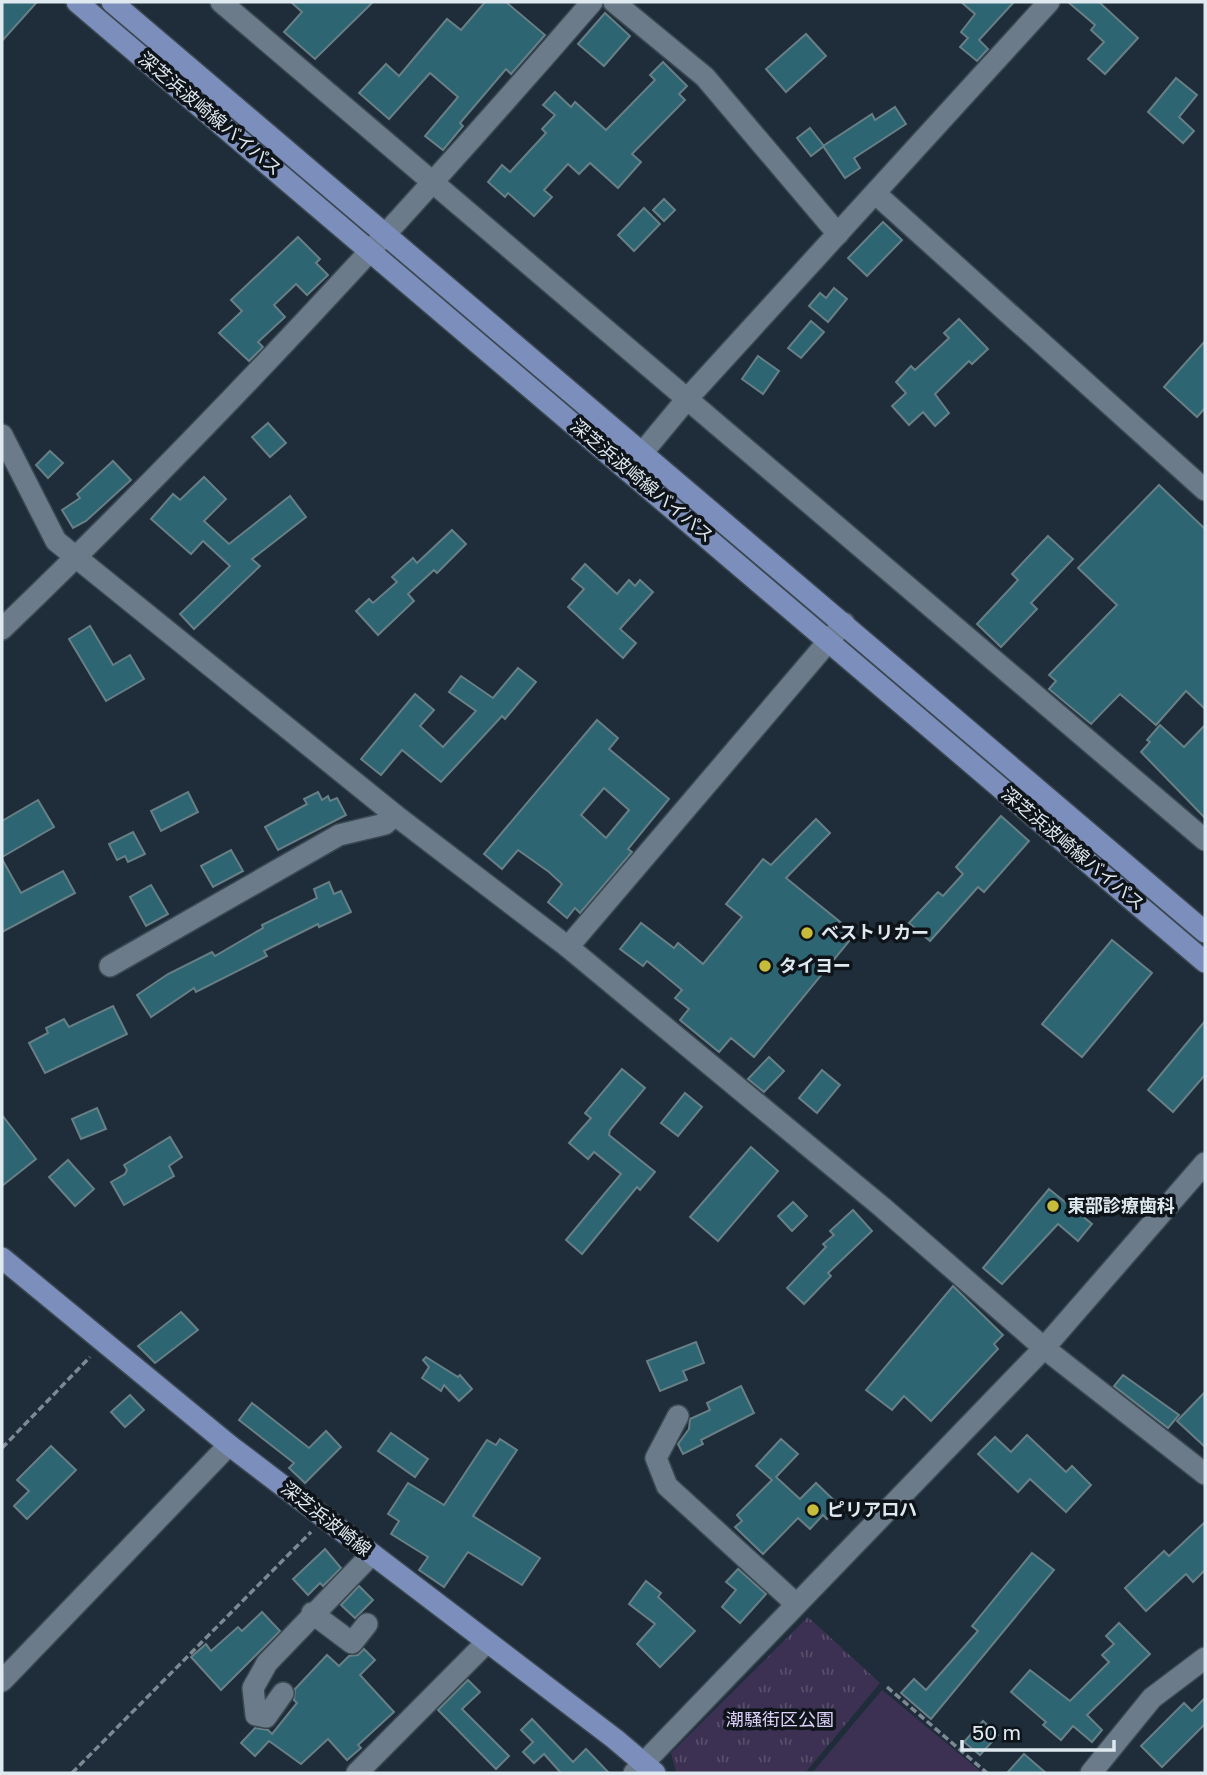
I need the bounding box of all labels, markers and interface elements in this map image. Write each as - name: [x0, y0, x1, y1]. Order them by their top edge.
- street label: 深芝浜波崎線バイパス: [135, 47, 287, 179]
- street label: 深芝浜波崎線バイパス: [567, 414, 719, 546]
- street label: 深芝浜波崎線バイパス: [998, 782, 1150, 914]
- place label: ベストリカー: [821, 921, 929, 943]
- marker: ベストリカー: [799, 925, 815, 941]
- place label: タイヨー: [779, 954, 851, 976]
- marker: タイヨー: [757, 958, 773, 974]
- place label: 東部診療歯科: [1067, 1194, 1175, 1216]
- marker: 東部診療歯科: [1045, 1198, 1061, 1214]
- street label: 深芝浜波崎線: [277, 1476, 376, 1560]
- place label: ピリアロハ: [827, 1498, 917, 1520]
- marker: ピリアロハ: [805, 1502, 821, 1518]
- park label: 潮騒街区公園: [726, 1708, 834, 1730]
- scale bar: [962, 1708, 1114, 1752]
- text: 50 m: [972, 1719, 1021, 1745]

